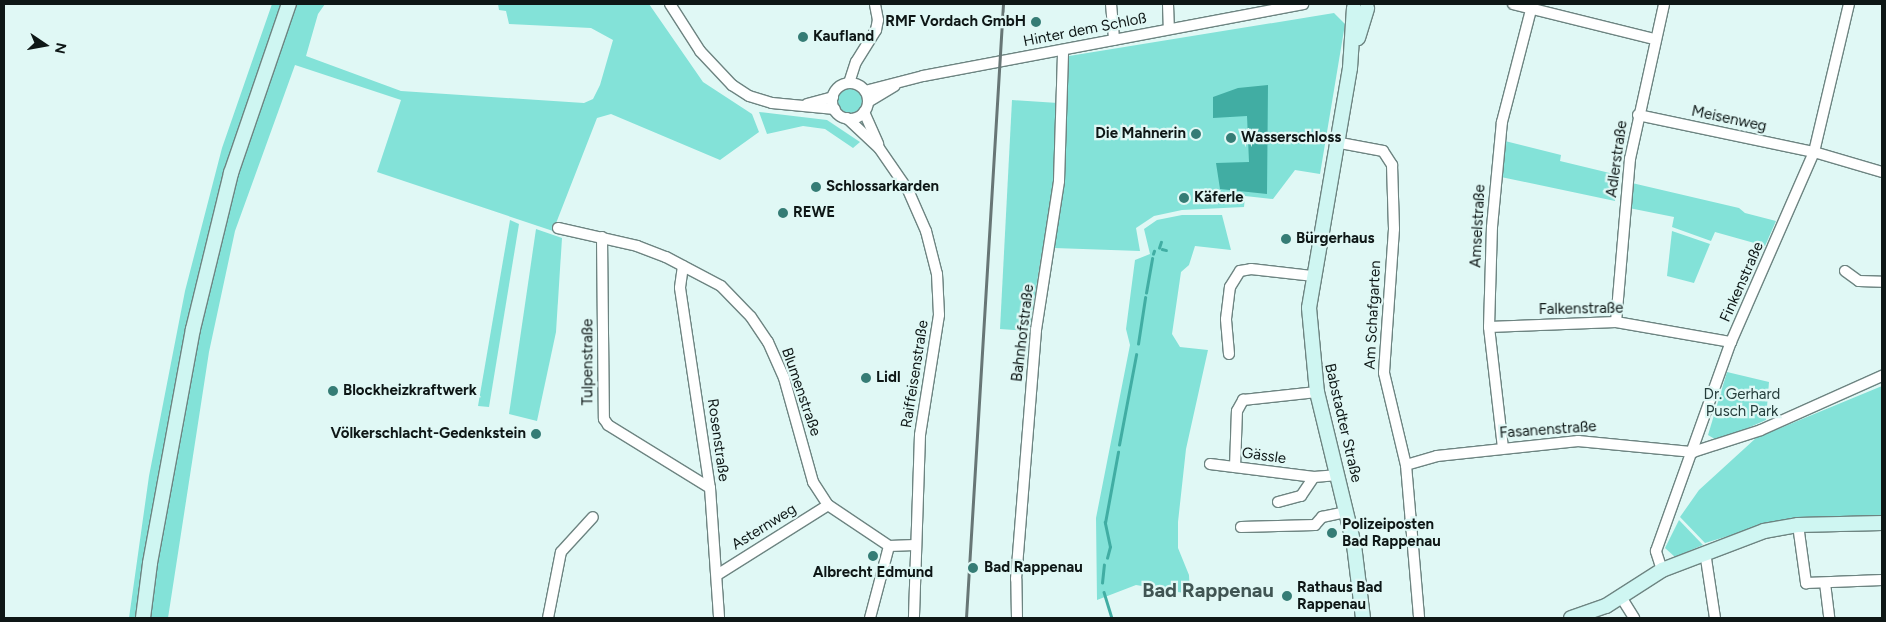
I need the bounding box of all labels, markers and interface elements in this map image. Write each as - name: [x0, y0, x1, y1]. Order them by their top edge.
- street label: Hinter dem Schloß: [1022, 9, 1148, 51]
- place label: RMF Vordach GmbH: [885, 13, 1026, 31]
- marker: RMF Vordach GmbH: [1030, 16, 1042, 28]
- north arrow: [20, 20, 70, 70]
- place label: Kaufland: [813, 28, 874, 46]
- marker: Kaufland: [797, 31, 809, 43]
- text: N: [51, 41, 70, 55]
- street label: Meisenweg: [1690, 102, 1768, 136]
- street label: Adlerstraße: [1603, 119, 1631, 199]
- place label: Die Mahnerin: [1095, 125, 1186, 143]
- marker: Die Mahnerin: [1190, 128, 1202, 140]
- place label: Wasserschloss: [1241, 129, 1341, 147]
- marker: Wasserschloss: [1225, 132, 1237, 144]
- place label: Schlossarkarden: [826, 178, 939, 196]
- marker: Schlossarkarden: [810, 181, 822, 193]
- street label: Amselstraße: [1467, 184, 1489, 268]
- place label: Käferle: [1194, 189, 1244, 207]
- marker: Käferle: [1178, 192, 1190, 204]
- place label: REWE: [793, 204, 835, 222]
- marker: REWE: [777, 207, 789, 219]
- place label: Bürgerhaus: [1296, 230, 1374, 248]
- marker: Bürgerhaus: [1280, 233, 1292, 245]
- street label: Finkenstraße: [1716, 239, 1768, 325]
- street label: Am Schafgarten: [1361, 260, 1385, 370]
- street label: Bahnhofstraße: [1008, 283, 1038, 383]
- street label: Falkenstraße: [1538, 299, 1624, 319]
- street label: Tulpenstraße: [579, 319, 597, 405]
- street label: Raiffeisenstraße: [898, 319, 932, 429]
- street label: Blumenstraße: [777, 345, 825, 439]
- street label: Babstadter Straße: [1321, 362, 1365, 484]
- place label: Lidl: [876, 369, 901, 387]
- marker: Lidl: [860, 372, 872, 384]
- place label: Blockheizkraftwerk: [343, 382, 477, 400]
- marker: Blockheizkraftwerk: [327, 385, 339, 397]
- park label: Dr. Gerhard Pusch Park: [1704, 385, 1780, 420]
- street label: Rosenstraße: [703, 397, 733, 483]
- street label: Fasanenstraße: [1499, 418, 1597, 442]
- place label: Völkerschlacht-Gedenkstein: [330, 425, 526, 443]
- marker: Völkerschlacht-Gedenkstein: [530, 428, 542, 440]
- street label: Gässle: [1241, 444, 1287, 468]
- street label: Asternweg: [728, 500, 800, 554]
- place label: Polizeiposten Bad Rappenau: [1342, 515, 1441, 550]
- marker: Polizeiposten Bad Rappenau: [1326, 527, 1338, 539]
- marker: Albrecht Edmund: [867, 550, 879, 562]
- place label: Bad Rappenau: [984, 559, 1083, 577]
- marker: Bad Rappenau: [966, 561, 980, 575]
- place label: Albrecht Edmund: [813, 564, 933, 582]
- district label: Bad Rappenau: [1142, 578, 1274, 602]
- place label: Rathaus Bad Rappenau: [1297, 578, 1382, 613]
- marker: Rathaus Bad Rappenau: [1281, 590, 1293, 602]

